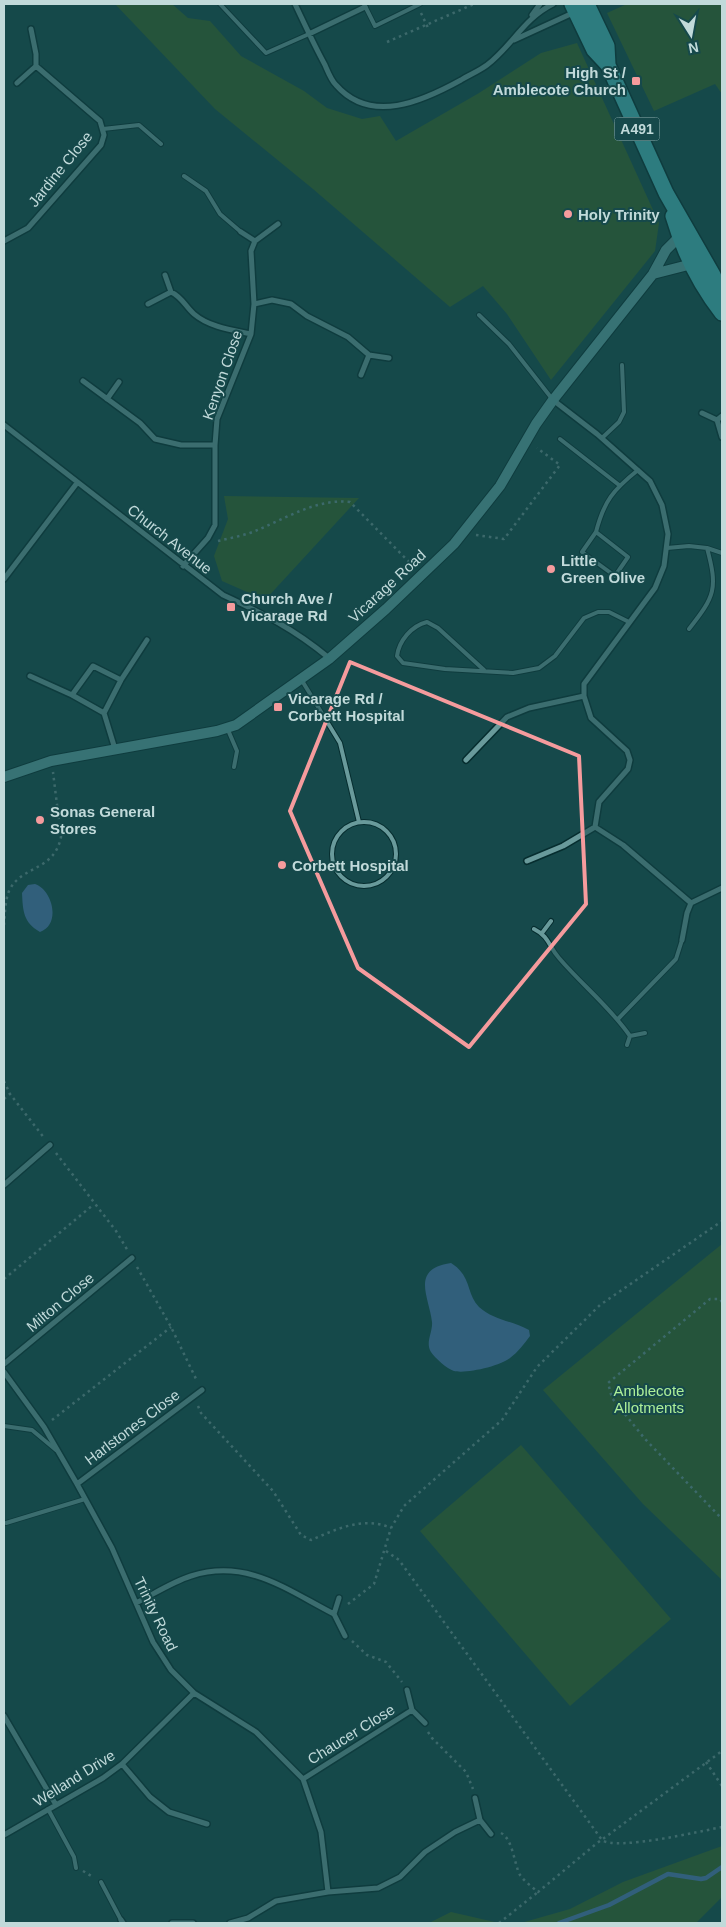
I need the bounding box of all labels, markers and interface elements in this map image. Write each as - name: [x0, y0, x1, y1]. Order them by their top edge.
- north arrow: [666, 10, 716, 60]
- text: N: [687, 39, 700, 57]
- place label: High St / Amblecote Church: [493, 64, 627, 98]
- marker: High St / Amblecote Church: [630, 75, 642, 87]
- road number: A491: [614, 118, 660, 140]
- street label: Jardine Close: [25, 128, 95, 210]
- place label: Holy Trinity: [578, 206, 660, 223]
- marker: Holy Trinity: [562, 208, 574, 220]
- street label: Kenyon Close: [199, 328, 245, 422]
- street label: Church Avenue: [124, 501, 216, 577]
- street label: Vicarage Road: [345, 546, 429, 626]
- place label: Little Green Olive: [561, 552, 645, 586]
- marker: Little Green Olive: [545, 563, 557, 575]
- place label: Church Ave / Vicarage Rd: [241, 590, 333, 624]
- marker: Church Ave / Vicarage Rd: [225, 601, 237, 613]
- place label: Vicarage Rd / Corbett Hospital: [288, 690, 405, 724]
- marker: Vicarage Rd / Corbett Hospital: [272, 701, 284, 713]
- place label: Sonas General Stores: [50, 803, 155, 837]
- marker: Sonas General Stores: [34, 814, 46, 826]
- place label: Corbett Hospital: [292, 857, 409, 874]
- marker: Corbett Hospital: [276, 859, 288, 871]
- street label: Milton Close: [23, 1269, 97, 1335]
- park label: Amblecote Allotments: [614, 1382, 684, 1416]
- street label: Harlstones Close: [81, 1386, 183, 1468]
- street label: Trinity Road: [131, 1574, 181, 1654]
- street label: Chaucer Close: [304, 1701, 398, 1767]
- street label: Welland Drive: [30, 1746, 118, 1810]

